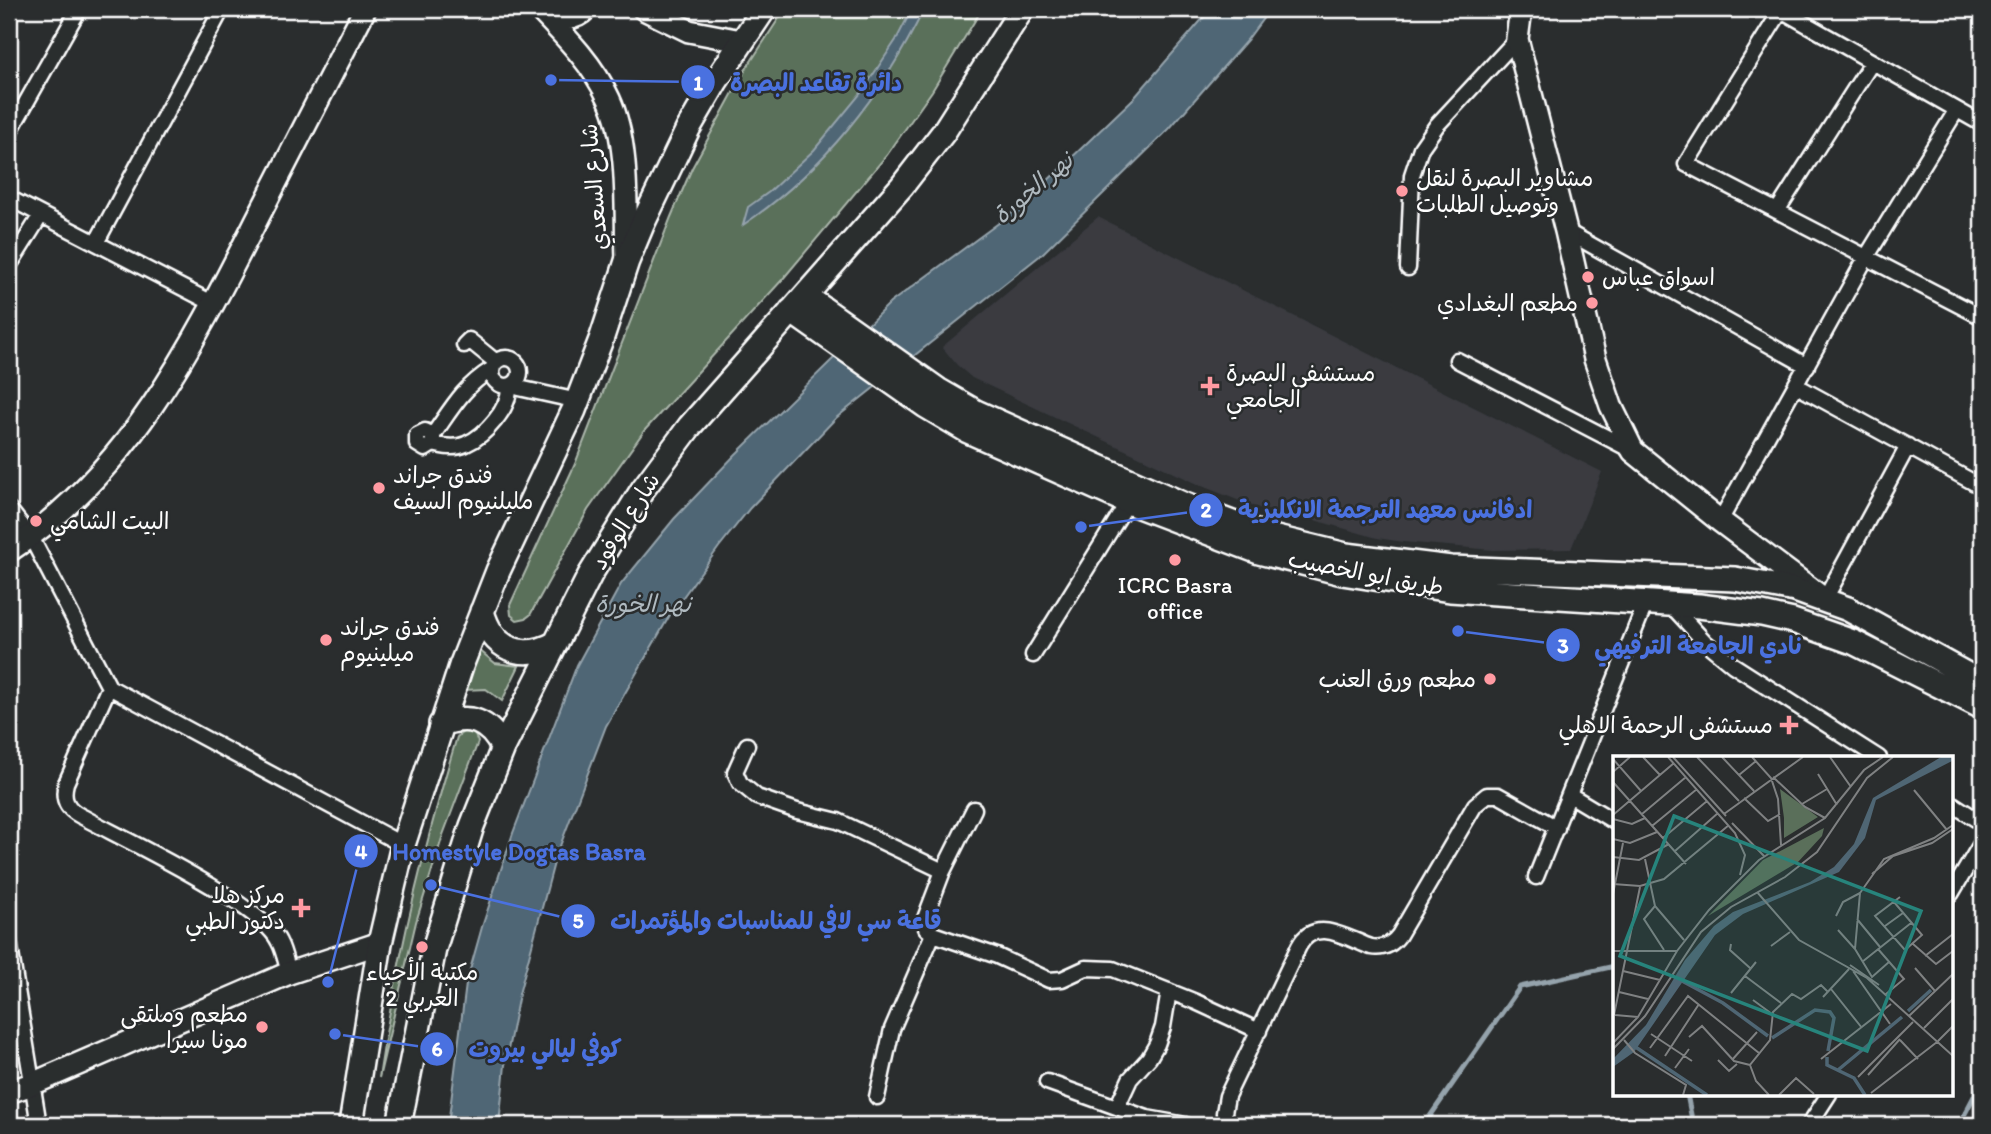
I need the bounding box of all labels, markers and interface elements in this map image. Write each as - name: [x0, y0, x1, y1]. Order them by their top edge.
- callout: دائرة تقاعد البصرة: [680, 60, 916, 105]
- text: دائرة تقاعد البصرة: [730, 68, 902, 97]
- text: 1: [693, 70, 703, 95]
- street label: شارع السعدي: [575, 122, 616, 252]
- water label: نهر الخورة: [987, 144, 1082, 230]
- place label: مشاوير البصرة لنقل وتوصيل الطلبات: [1416, 164, 1593, 218]
- marker: مشاوير البصرة لنقل وتوصيل الطلبات: [1394, 183, 1410, 199]
- place label: اسواق عباس: [1602, 263, 1715, 291]
- marker: اسواق عباس: [1580, 269, 1596, 285]
- place label: مطعم البغدادي: [1437, 289, 1578, 321]
- marker: مطعم البغدادي: [1584, 295, 1600, 311]
- place label: مستشفى البصرة الجامعي: [1226, 359, 1375, 420]
- marker: مستشفى البصرة الجامعي: [1200, 376, 1220, 396]
- place label: فندق جراند مليلنيوم السيف: [393, 461, 533, 519]
- street label: شارع الوفود: [584, 467, 667, 576]
- marker: فندق جراند مليلنيوم السيف: [371, 480, 387, 496]
- callout: ادفانس معهد الترجمة الانكليزية: [1188, 487, 1546, 532]
- text: ادفانس معهد الترجمة الانكليزية: [1238, 495, 1532, 524]
- text: 2: [1200, 497, 1212, 522]
- place label: البيت الشامي: [50, 507, 169, 542]
- marker: البيت الشامي: [28, 513, 44, 529]
- street label: طريق ابو الخصيب: [1286, 544, 1446, 602]
- marker: ICRC Basra office: [1167, 552, 1183, 568]
- place label: ICRC Basra office: [1118, 571, 1232, 625]
- water label: نهر الخورة: [595, 589, 694, 619]
- place label: فندق جراند ميلينيوم: [340, 613, 440, 671]
- callout: نادي الجامعة الترفيهي: [1545, 623, 1816, 668]
- text: نادي الجامعة الترفيهي: [1594, 631, 1802, 667]
- marker: فندق جراند ميلينيوم: [318, 632, 334, 648]
- text: 3: [1557, 633, 1569, 658]
- place label: مطعم ورق العنب: [1319, 665, 1476, 697]
- marker: مطعم ورق العنب: [1482, 671, 1498, 687]
- place label: مستشفى الرحمة الاهلي: [1559, 711, 1773, 746]
- marker: مستشفى الرحمة الاهلي: [1779, 715, 1799, 735]
- inset map: [1613, 756, 1952, 1096]
- callout: Homestyle Dogtas Basra: [344, 829, 659, 874]
- text: Homestyle Dogtas Basra: [392, 837, 646, 867]
- text: 4: [355, 839, 368, 864]
- place label: مركز هلا دكتور الطبي: [185, 881, 285, 942]
- marker: مركز هلا دكتور الطبي: [291, 898, 311, 918]
- callout: قاعة سي لافي للمناسبات والمؤتمرات: [561, 898, 955, 943]
- text: قاعة سي لافي للمناسبات والمؤتمرات: [610, 904, 942, 942]
- text: 5: [572, 908, 584, 933]
- marker: مكتبة الأحياء العربي 2: [414, 939, 430, 955]
- place label: مكتبة الأحياء العربي 2: [366, 956, 478, 1019]
- place label: مطعم وملتقى مونا سيرا: [120, 1000, 248, 1054]
- marker: مطعم وملتقى مونا سيرا: [254, 1019, 270, 1035]
- callout: كوفي ليالي بيروت: [420, 1026, 636, 1071]
- text: كوفي ليالي بيروت: [468, 1032, 622, 1070]
- text: 6: [431, 1036, 443, 1061]

